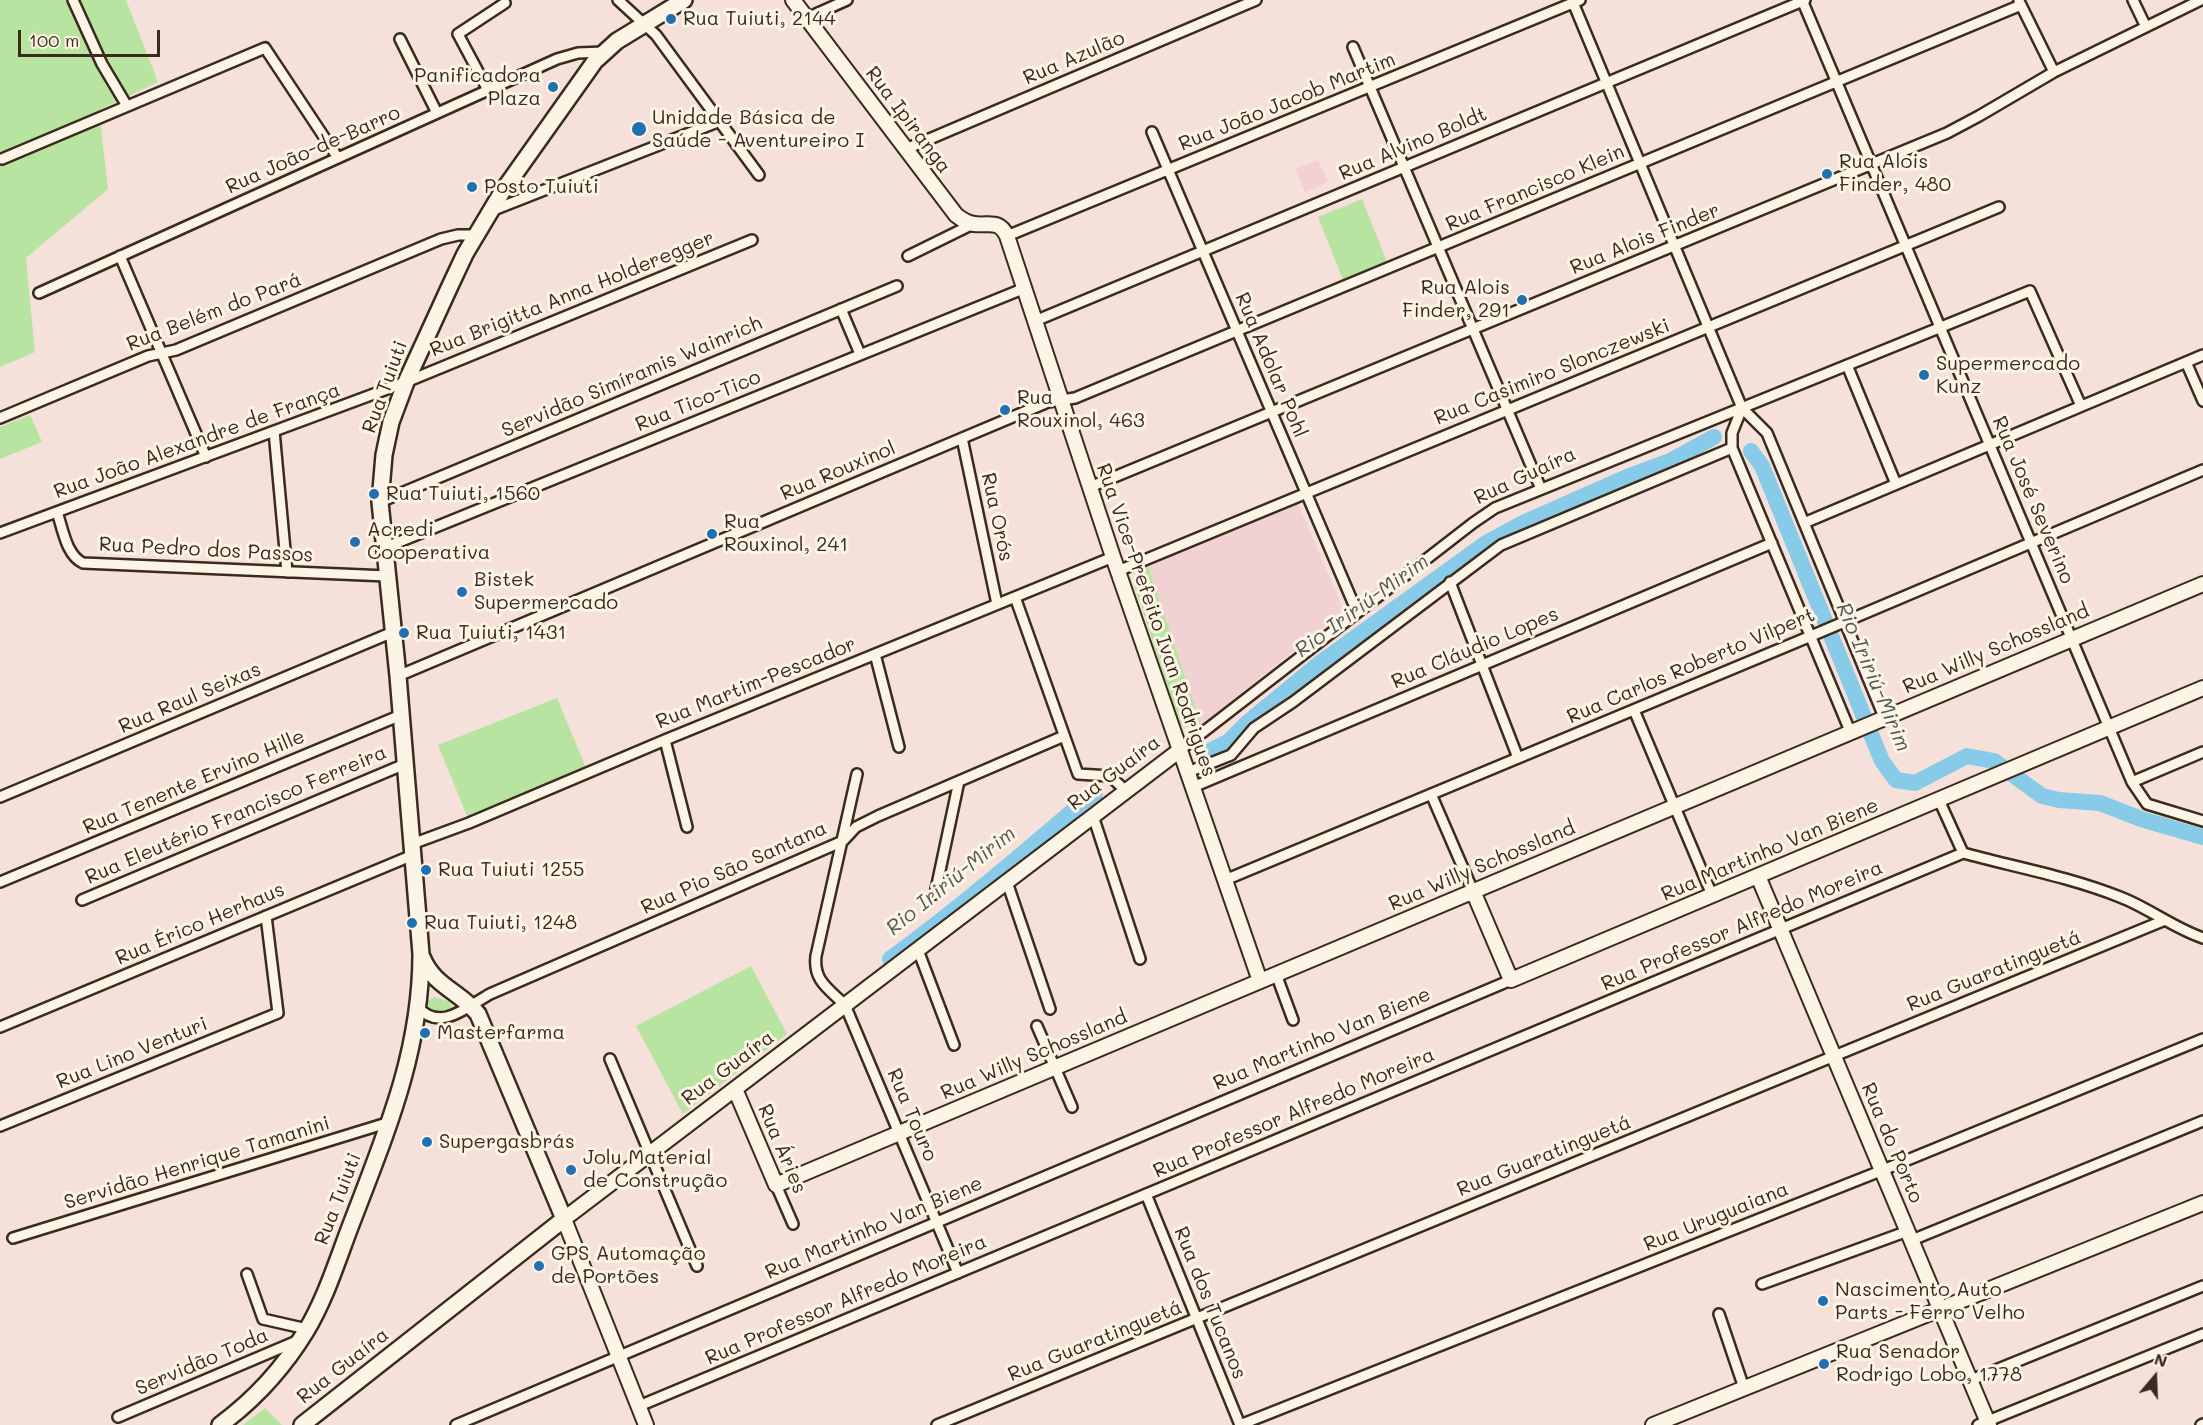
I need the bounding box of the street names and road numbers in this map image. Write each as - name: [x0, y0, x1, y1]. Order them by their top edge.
- street label: Rua Azulão: [1020, 26, 1128, 90]
- street label: Rua João Jacob Martim: [1175, 47, 1399, 157]
- street label: Rua Ipiranga: [860, 62, 956, 178]
- street label: Rua João-de-Barro: [222, 101, 404, 199]
- street label: Rua Alvino Boldt: [1335, 102, 1491, 186]
- street label: Rua Francisco Klein: [1442, 139, 1628, 237]
- street label: Rua Alois Finder: [1567, 198, 1723, 280]
- street label: Rua Brigitta Anna Holderegger: [426, 226, 718, 362]
- street label: Rua Belém do Pará: [123, 268, 305, 356]
- street label: Rua Adolar Pohl: [1230, 289, 1312, 441]
- street label: Servidão Simíramis Wainrich: [498, 311, 766, 443]
- street label: Rua Casimiro Slonczewski: [1431, 314, 1673, 430]
- street label: Rua Tuiuti: [357, 337, 413, 437]
- street label: Rua Tico-Tico: [632, 365, 764, 437]
- street label: Rua João Alexandre de França: [50, 378, 344, 504]
- street label: Rua José Severino: [1987, 413, 2079, 587]
- street label: Rua Rouxinol: [777, 436, 899, 506]
- street label: Rua Guaíra: [1470, 442, 1580, 510]
- street label: Rua Vice-Prefeito Ivan Rodrigues: [1091, 460, 1221, 780]
- street label: Rua Orós: [976, 470, 1018, 564]
- street label: Rua Pedro dos Passos: [98, 532, 314, 568]
- street label: Rua Willy Schossland: [1899, 599, 2093, 699]
- street label: Rua Cláudio Lopes: [1388, 602, 1562, 694]
- street label: Rua Carlos Roberto Vilpert: [1563, 603, 1819, 729]
- street label: Rua Martim-Pescador: [653, 632, 859, 734]
- street label: Rua Raul Seixas: [115, 657, 265, 739]
- street label: Rua Tenente Ervino Hille: [79, 724, 309, 840]
- street label: Rua Guaíra: [1063, 730, 1165, 816]
- street label: Rua Eleutério Francisco Ferreira: [82, 740, 390, 890]
- street label: Rua Martinho Van Biene: [1658, 793, 1882, 907]
- street label: Rua Pio São Santana: [637, 816, 831, 920]
- street label: Rua Willy Schossland: [1385, 816, 1579, 916]
- street label: Rua Professor Alfredo Moreira: [1598, 856, 1886, 996]
- street label: Rua Érico Herhaus: [112, 878, 288, 970]
- street label: Rua Guaratinguetá: [1903, 925, 2085, 1017]
- street label: Rua Martinho Van Biene: [1210, 982, 1434, 1096]
- street label: Rua Willy Schossland: [937, 1005, 1131, 1105]
- street label: Rua Lino Venturi: [53, 1012, 211, 1094]
- street label: Rua Guaíra: [677, 1025, 779, 1111]
- street label: Rua Professor Alfredo Moreira: [1150, 1043, 1438, 1183]
- street label: Rua Touro: [882, 1065, 942, 1165]
- street label: Rua do Porto: [1856, 1079, 1928, 1207]
- street label: Rua Áries: [752, 1101, 812, 1197]
- street label: Rua Guaratinguetá: [1453, 1110, 1635, 1202]
- street label: Servidão Henrique Tamanini: [61, 1111, 333, 1215]
- street label: Rua Tuiuti: [309, 1150, 367, 1248]
- street label: Rua Martinho Van Biene: [762, 1171, 986, 1285]
- street label: Rua Uruguaiana: [1640, 1177, 1792, 1257]
- street label: Rua dos Tucanos: [1168, 1223, 1252, 1383]
- street label: Rua Professor Alfredo Moreira: [702, 1230, 990, 1370]
- street label: Rua Guaratinguetá: [1004, 1295, 1186, 1387]
- street label: Servidão Toda: [132, 1323, 272, 1401]
- street label: Rua Guaíra: [292, 1323, 394, 1409]

